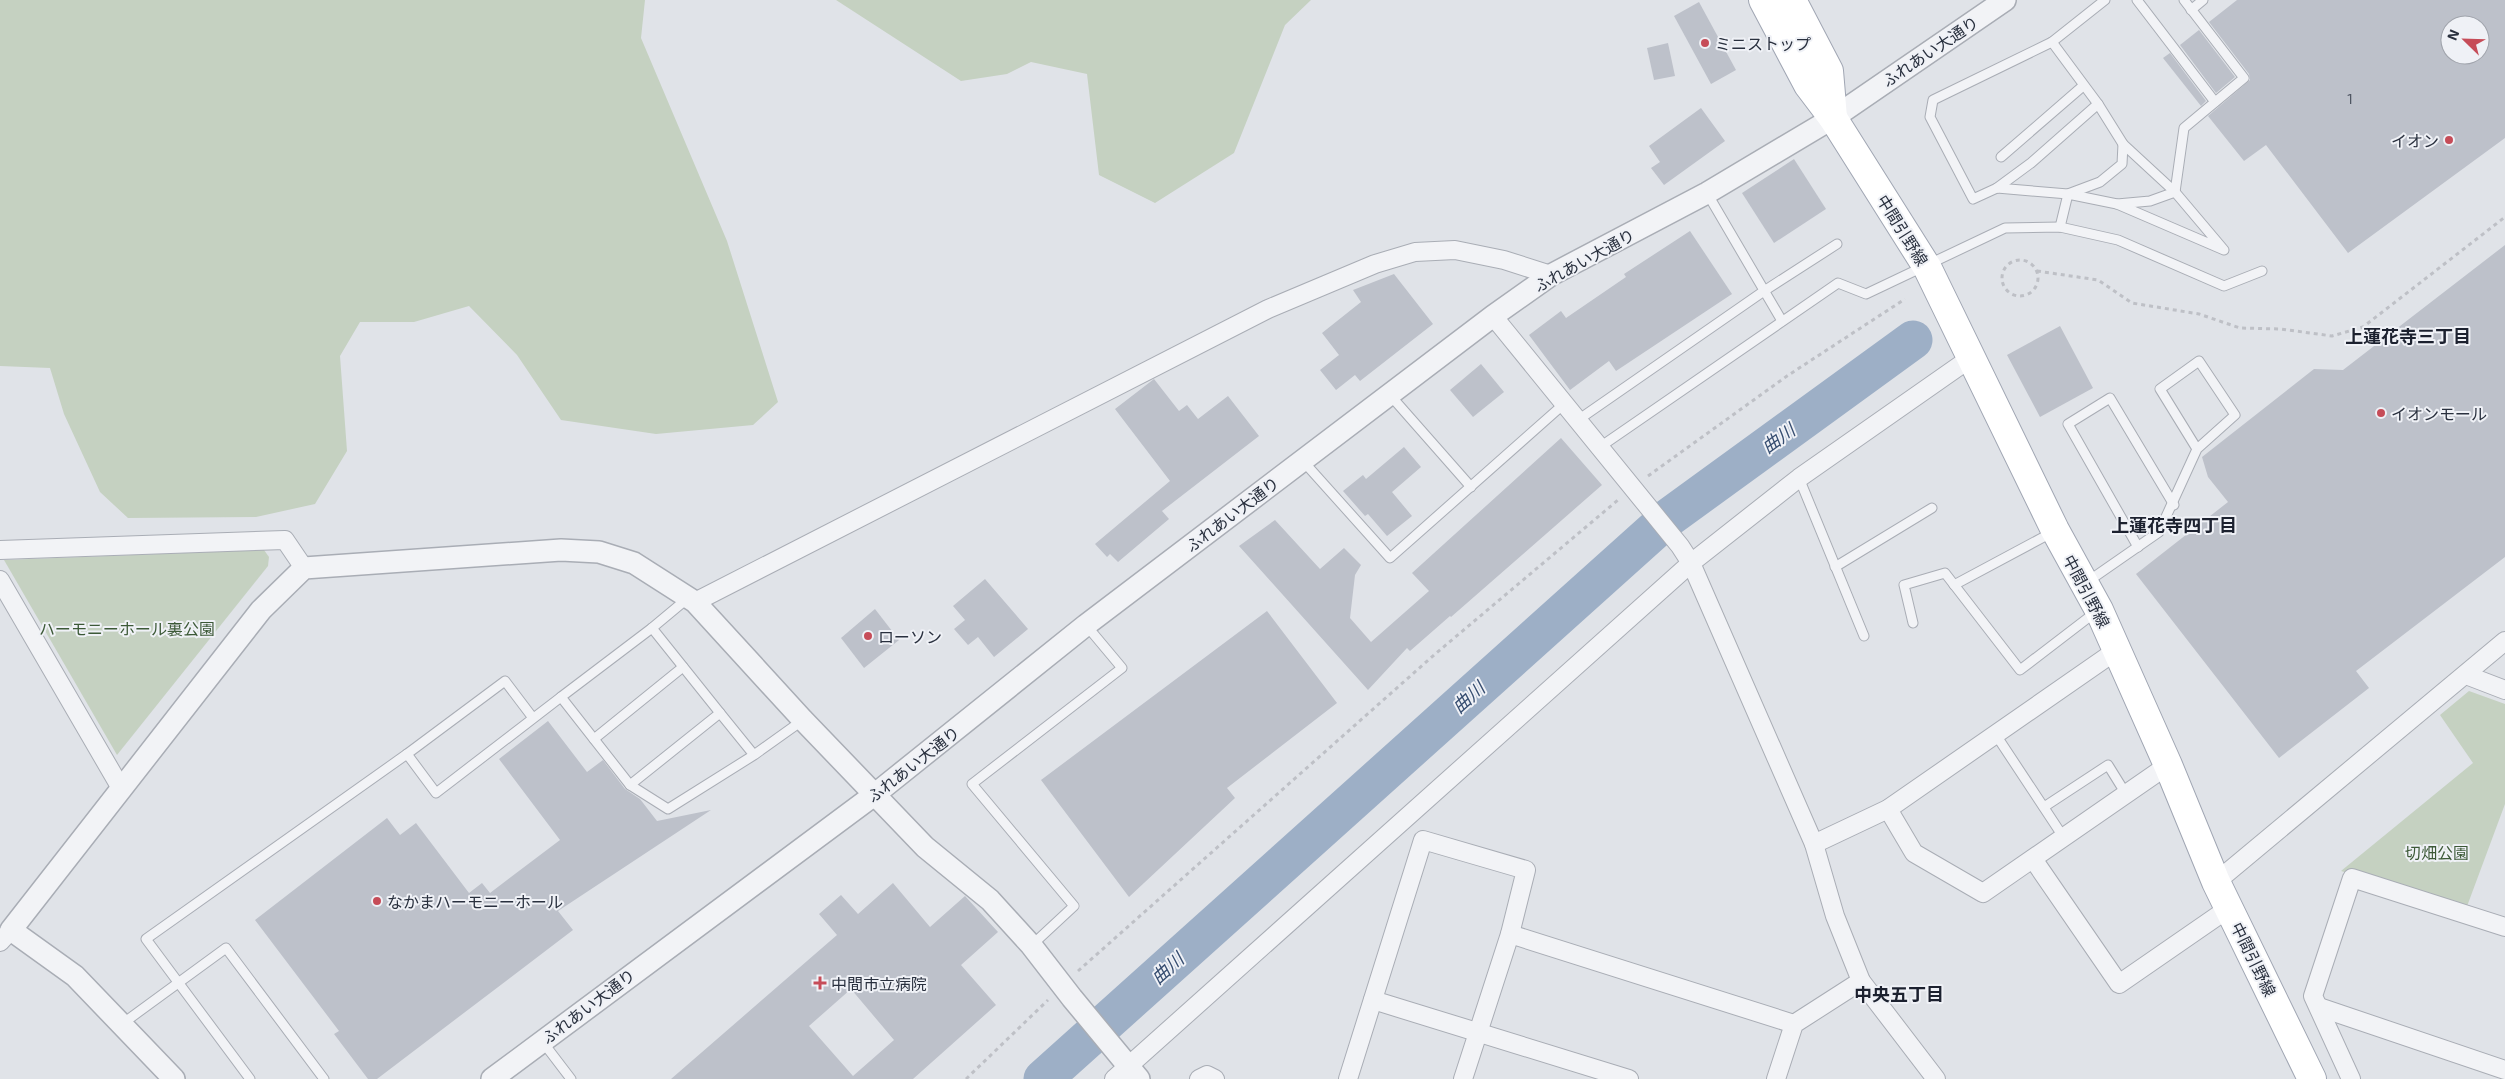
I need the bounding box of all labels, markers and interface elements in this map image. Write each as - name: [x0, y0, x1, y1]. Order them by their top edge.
- street label: ふれあい大通り: [1878, 12, 1982, 90]
- north arrow: [2440, 15, 2490, 65]
- text: N: [2443, 27, 2462, 43]
- place label: ミニストップ: [1715, 34, 1811, 53]
- marker: ミニストップ: [1699, 37, 1711, 49]
- house number: 1: [2347, 90, 2353, 107]
- place label: イオン: [2391, 131, 2439, 150]
- marker: イオン: [2443, 134, 2455, 146]
- street label: 中間引野線: [1874, 191, 1932, 269]
- street label: ふれあい大通り: [1530, 225, 1638, 295]
- district label: 上蓮花寺三丁目: [2345, 325, 2471, 347]
- place label: イオンモール: [2391, 404, 2487, 423]
- marker: イオンモール: [2375, 407, 2387, 419]
- water label: 曲川: [1757, 417, 1801, 457]
- street label: ふれあい大通り: [1182, 473, 1282, 555]
- district label: 上蓮花寺四丁目: [2111, 514, 2237, 536]
- street label: 中間引野線: [2060, 551, 2114, 631]
- park label: ハーモニーホール裏公園: [39, 619, 215, 638]
- place label: ローソン: [878, 627, 942, 646]
- marker: ローソン: [862, 630, 874, 642]
- water label: 曲川: [1447, 675, 1490, 717]
- street label: ふれあい大通り: [863, 722, 963, 806]
- park label: 切畑公園: [2405, 843, 2469, 862]
- place label: なかまハーモニーホール: [387, 892, 563, 911]
- marker: なかまハーモニーホール: [371, 895, 383, 907]
- street label: 中間引野線: [2228, 919, 2280, 999]
- water label: 曲川: [1146, 946, 1189, 988]
- street label: ふれあい大通り: [538, 965, 638, 1047]
- place label: 中間市立病院: [831, 974, 927, 993]
- marker: 中間市立病院: [813, 976, 827, 990]
- district label: 中央五丁目: [1854, 983, 1944, 1005]

